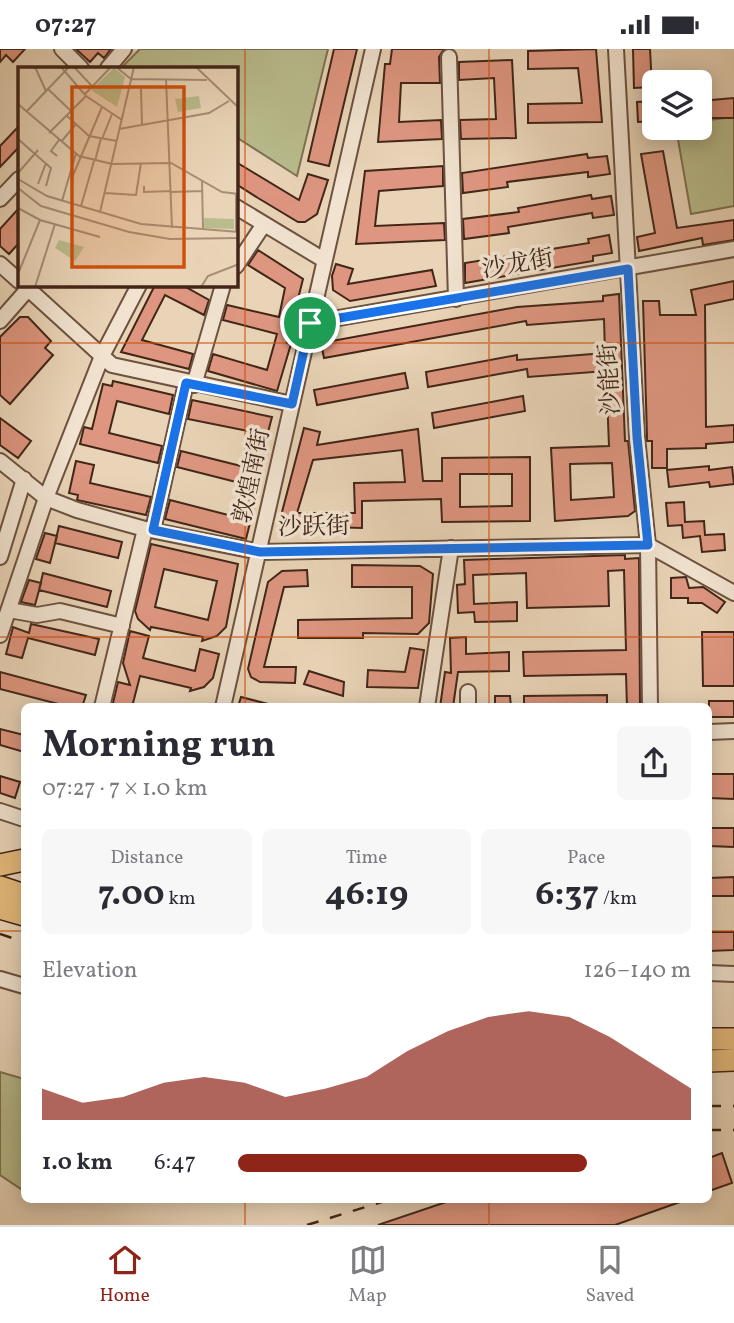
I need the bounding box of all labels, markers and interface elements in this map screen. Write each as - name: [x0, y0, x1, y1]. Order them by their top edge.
- text: 07:27: [35, 7, 96, 43]
- inset map: [18, 67, 238, 287]
- map controls: [642, 70, 712, 140]
- button: layers: [642, 70, 712, 140]
- street label: 沙龙街: [480, 242, 556, 288]
- pin: [280, 293, 340, 353]
- icon: arrive: [291, 304, 329, 342]
- street label: 沙能街: [592, 342, 630, 416]
- street label: 敦煌南街: [226, 426, 280, 526]
- street label: 沙跃街: [278, 510, 350, 546]
- text: Morning run: [42, 720, 276, 773]
- button: share: [617, 726, 691, 800]
- text: 07:27 · 7 × 1.0 km: [42, 773, 208, 805]
- text: Distance: [110, 845, 183, 871]
- text: Time: [346, 845, 387, 871]
- text: Pace: [567, 845, 605, 871]
- text: 7.00: [98, 871, 165, 919]
- text: 46:19: [325, 871, 408, 919]
- text: 6:37: [535, 871, 599, 919]
- text: km: [165, 886, 196, 912]
- text: /km: [599, 886, 637, 912]
- text: Elevation: [42, 955, 138, 987]
- text: 126–140 m: [583, 955, 691, 987]
- text: 1.0 km: [42, 1147, 113, 1179]
- text: 6:47: [154, 1147, 196, 1179]
- tab: Home: [99, 1241, 150, 1309]
- tab: Map: [349, 1241, 387, 1309]
- tab: Saved: [586, 1241, 635, 1309]

